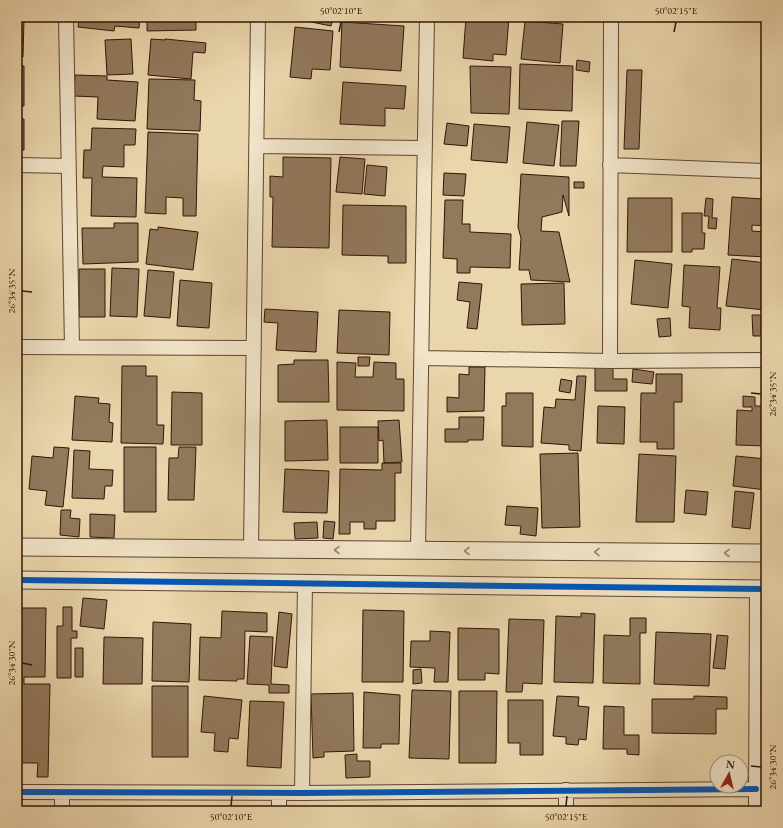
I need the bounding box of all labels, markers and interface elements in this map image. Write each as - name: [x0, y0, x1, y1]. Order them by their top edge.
- text: 50°02'10"E: [320, 4, 363, 17]
- text: 50°02'15"E: [655, 4, 698, 17]
- text: 26°34'35"N: [5, 268, 18, 313]
- text: 26°34'35"N: [766, 371, 779, 416]
- one-way arrow: [334, 546, 340, 554]
- one-way arrow: [464, 547, 470, 555]
- one-way arrow: [594, 548, 600, 556]
- one-way arrow: [724, 549, 730, 557]
- text: 26°34'30"N: [5, 640, 18, 685]
- text: 26°34'30"N: [766, 744, 779, 789]
- north arrow: [709, 754, 749, 794]
- text: N: [725, 757, 736, 772]
- text: 50°02'10"E: [210, 810, 253, 823]
- text: 50°02'15"E: [545, 810, 588, 823]

